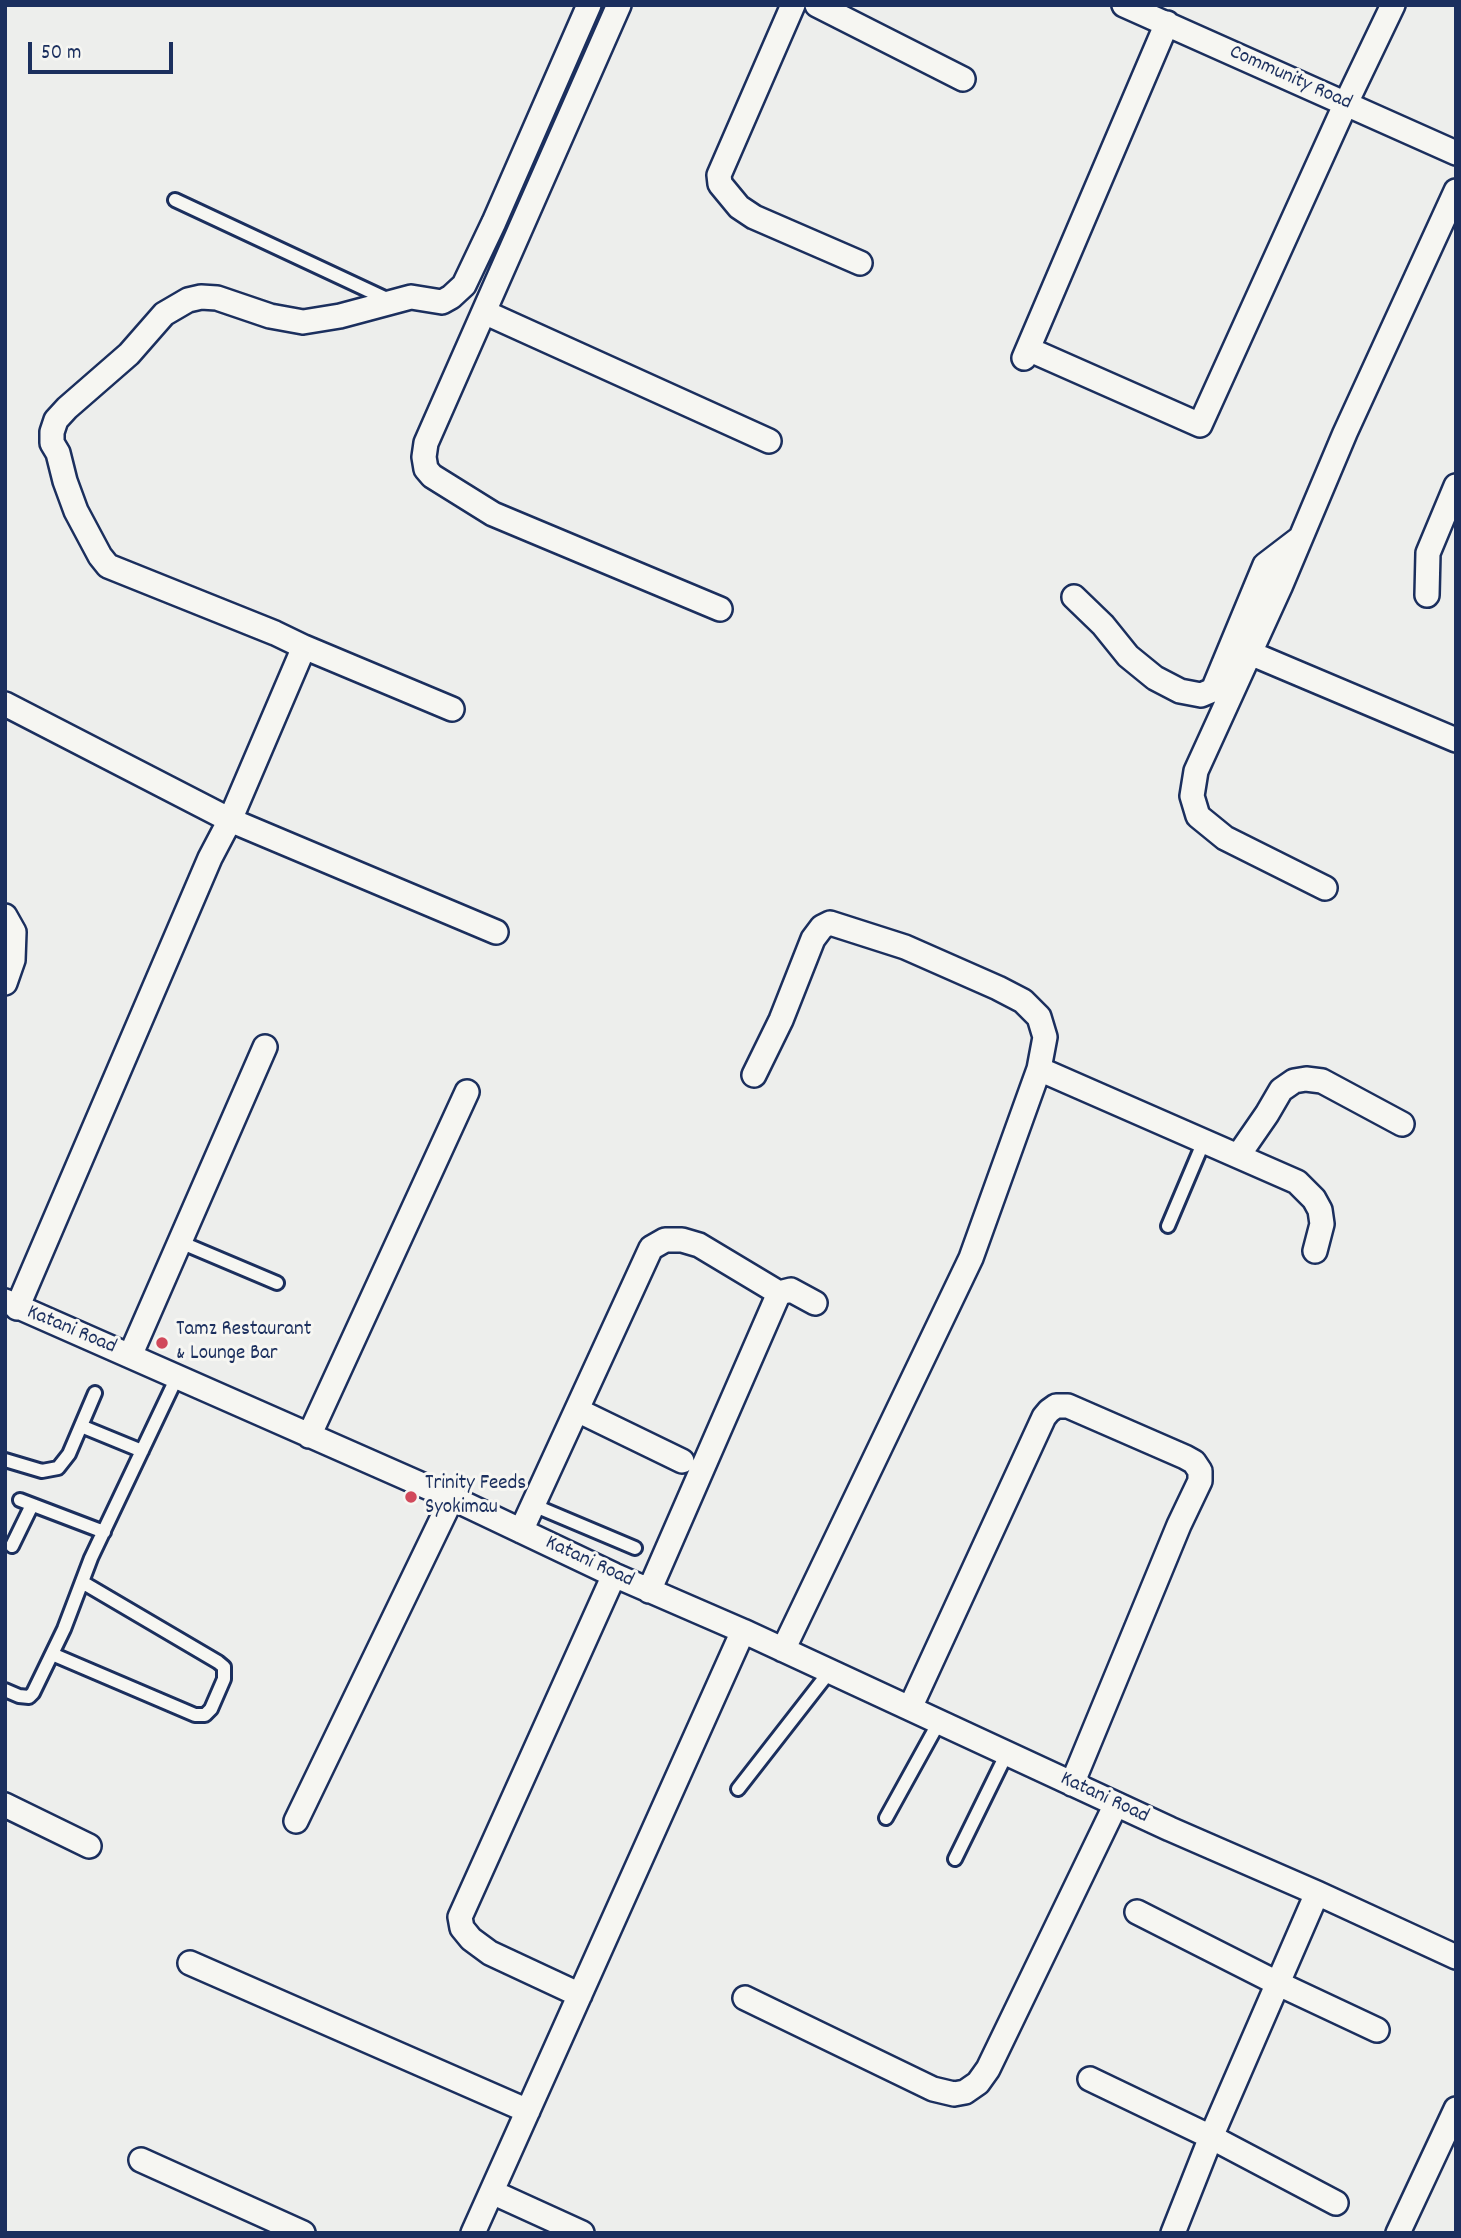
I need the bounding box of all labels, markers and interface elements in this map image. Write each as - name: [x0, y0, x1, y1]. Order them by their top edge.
- scale bar: [32, 28, 177, 72]
- text: 50 m: [41, 39, 81, 69]
- street label: Community Road: [1225, 41, 1355, 117]
- street label: Katani Road: [22, 1301, 120, 1361]
- place label: Tamz Restaurant & Lounge Bar: [176, 1318, 312, 1368]
- marker: Tamz Restaurant & Lounge Bar: [154, 1335, 170, 1351]
- place label: Trinity Feeds Syokimau: [425, 1472, 526, 1522]
- marker: Trinity Feeds Syokimau: [403, 1489, 419, 1505]
- street label: Katani Road: [541, 1532, 637, 1594]
- street label: Katani Road: [1056, 1768, 1152, 1830]

